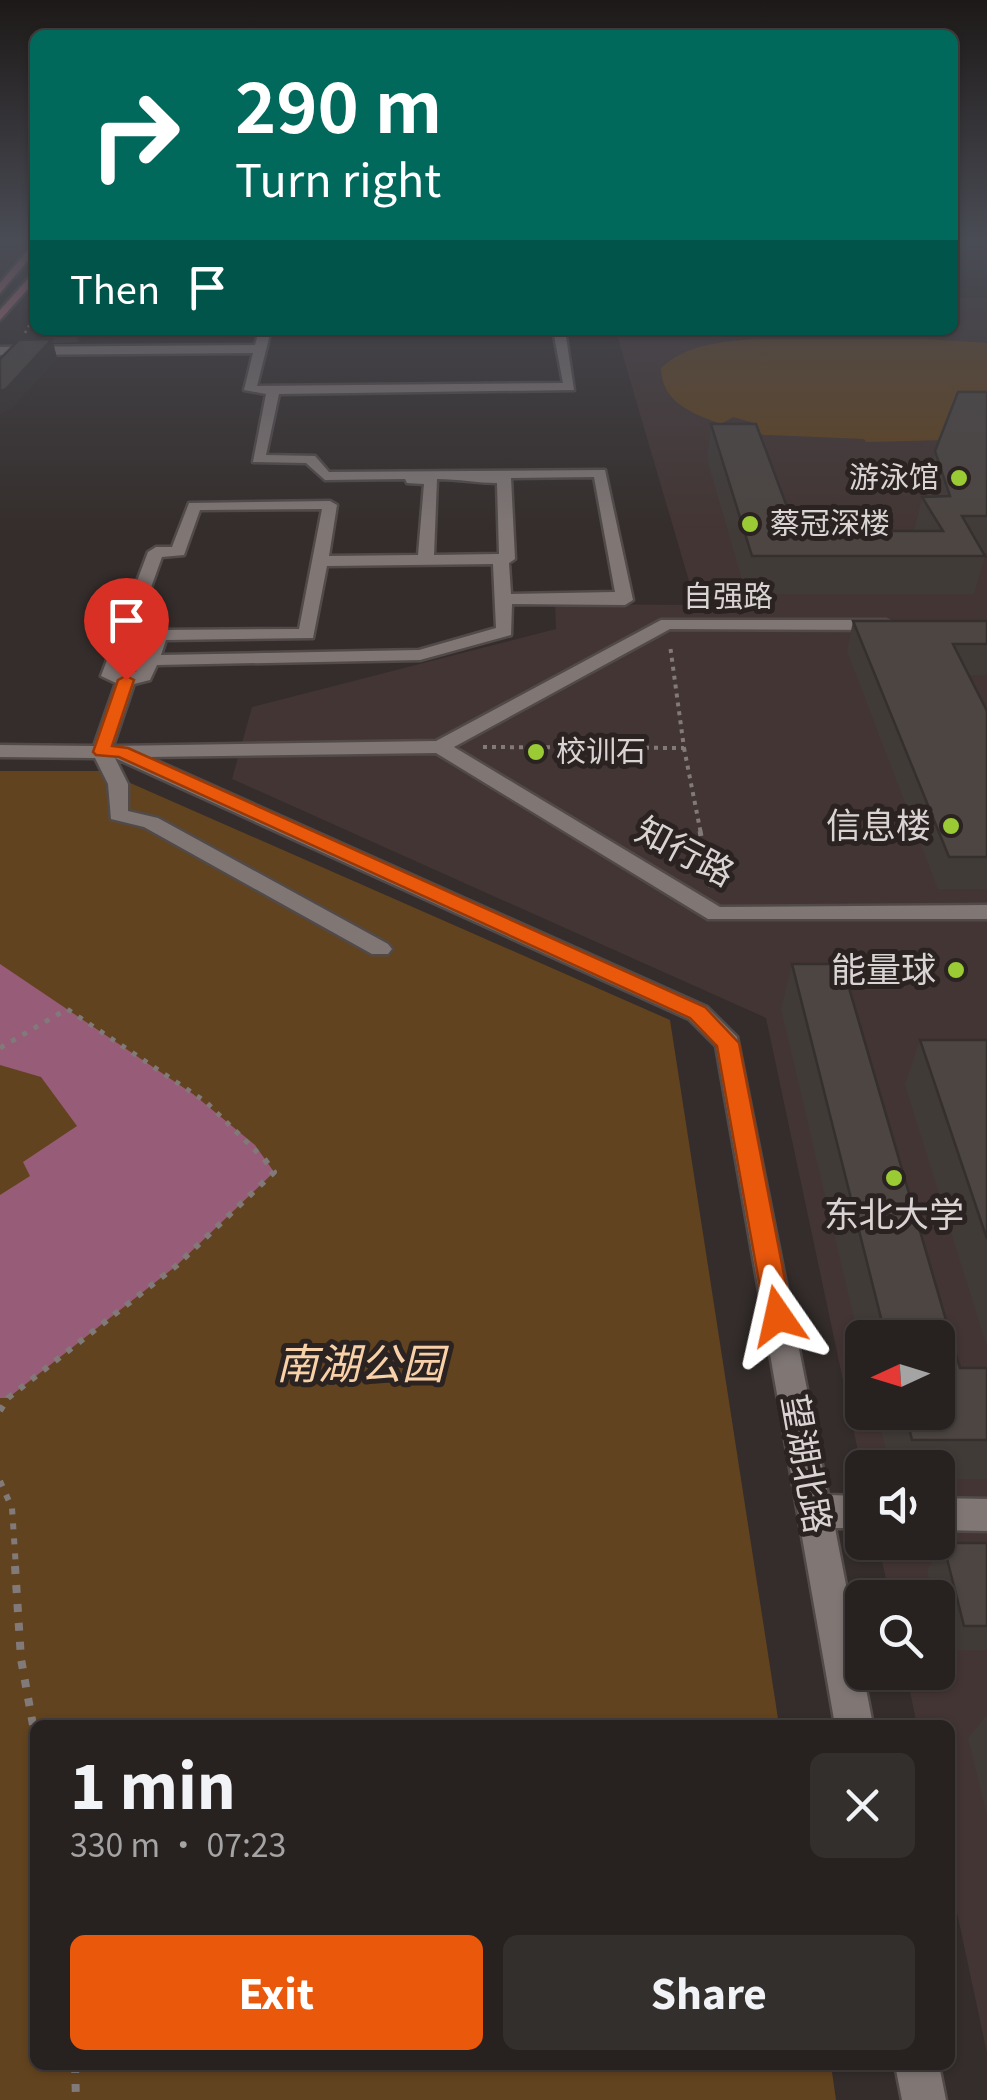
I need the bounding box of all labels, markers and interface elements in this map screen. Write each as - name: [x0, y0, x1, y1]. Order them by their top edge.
- text: 290 m: [235, 52, 442, 153]
- icon: right: [70, 70, 200, 200]
- text: Turn right: [235, 145, 441, 210]
- text: Then: [70, 260, 160, 315]
- icon: arrive: [180, 260, 235, 315]
- place label: 游泳馆: [849, 453, 939, 497]
- marker: 游泳馆: [948, 467, 970, 489]
- place label: 蔡冠深楼: [770, 499, 890, 543]
- marker: 蔡冠深楼: [739, 513, 761, 535]
- street label: 自强路: [683, 572, 773, 616]
- pin: [84, 578, 169, 681]
- icon: arrive: [99, 593, 154, 648]
- place label: 校训石: [556, 727, 646, 771]
- marker: 校训石: [525, 741, 547, 763]
- place label: 信息楼: [826, 797, 931, 848]
- street label: 知行路: [628, 802, 745, 896]
- marker: 信息楼: [940, 815, 962, 837]
- place label: 能量球: [831, 941, 936, 992]
- marker: 能量球: [945, 959, 967, 981]
- marker: 东北大学: [883, 1167, 905, 1189]
- place label: 东北大学: [824, 1186, 964, 1237]
- position arrow: [726, 1264, 830, 1368]
- north arrow: [845, 1320, 955, 1430]
- map controls: [845, 1320, 955, 1690]
- park label: 南湖公园: [276, 1330, 449, 1391]
- street label: 望湖北路: [772, 1390, 847, 1537]
- button: sound: [845, 1450, 955, 1560]
- button: search: [845, 1580, 955, 1690]
- text: 1 min: [70, 1739, 236, 1826]
- button: close: [810, 1753, 915, 1858]
- text: 330 m · 07:23: [70, 1820, 286, 1866]
- button: Exit: [70, 1935, 483, 2050]
- button: Share: [503, 1935, 915, 2050]

